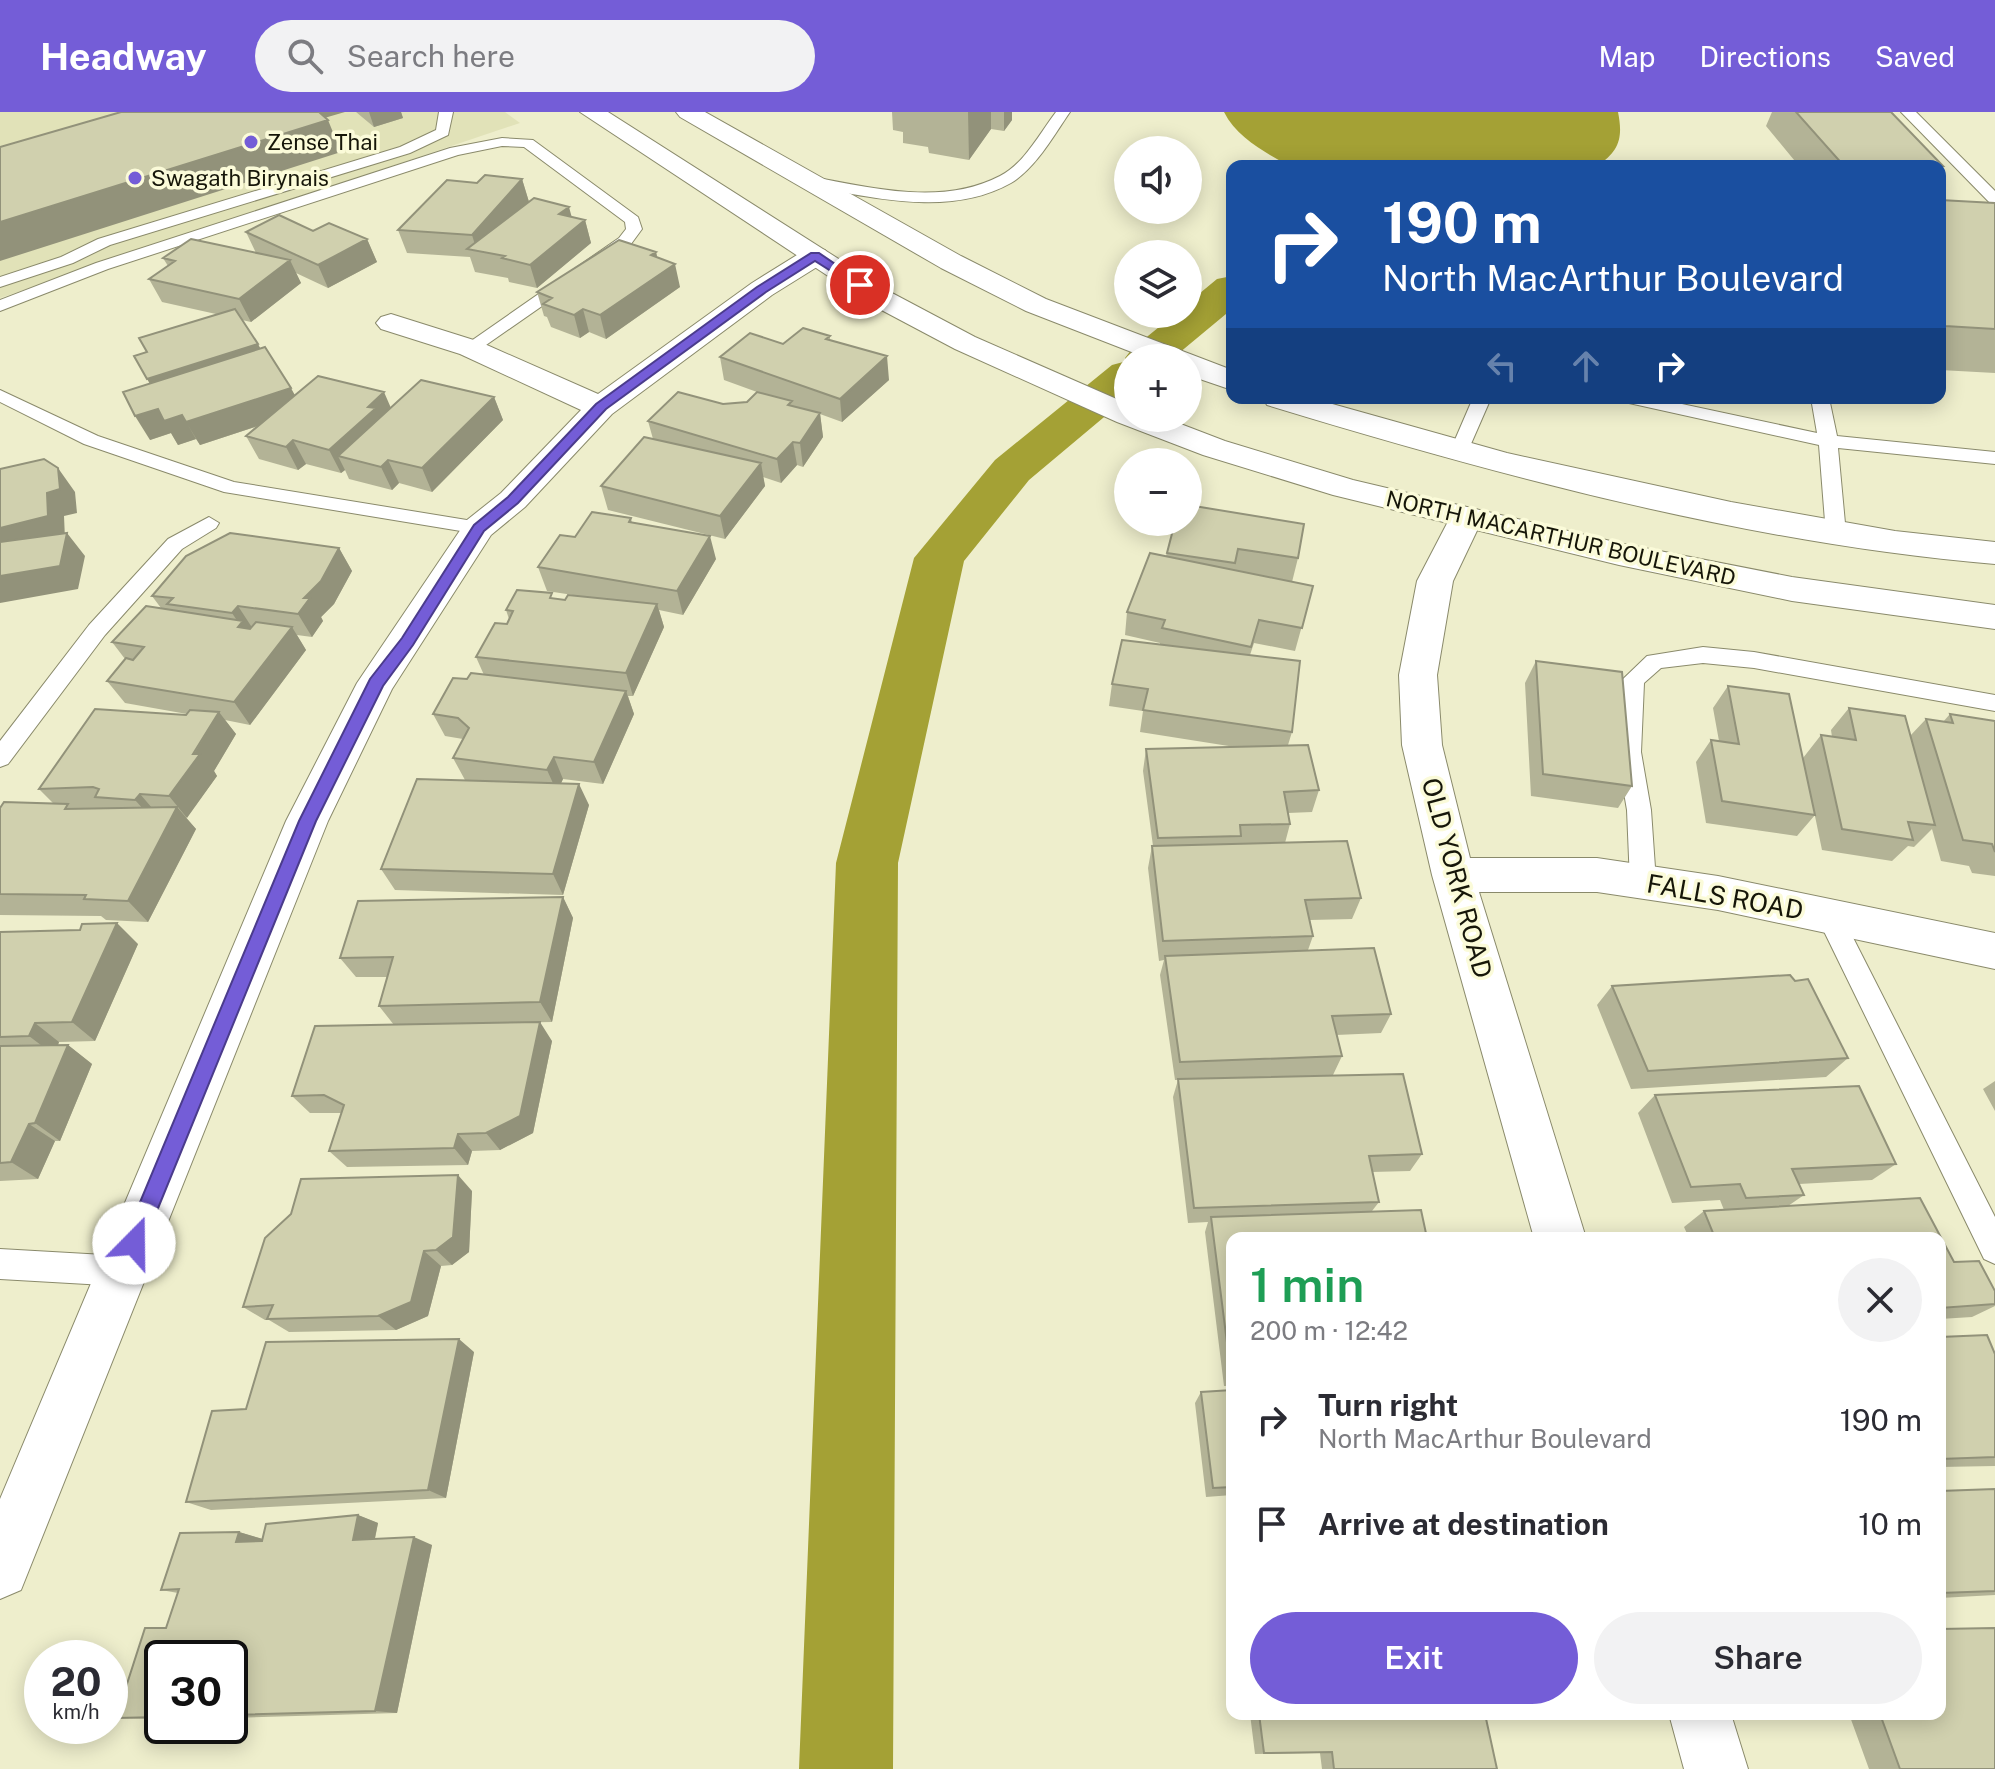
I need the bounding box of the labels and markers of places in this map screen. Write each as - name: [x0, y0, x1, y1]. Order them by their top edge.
- place label: Zense Thai: [267, 129, 378, 155]
- marker: Zense Thai: [242, 133, 260, 151]
- place label: Swagath Birynais: [151, 165, 329, 191]
- marker: Swagath Birynais: [126, 169, 144, 187]
- pin: [826, 251, 894, 319]

